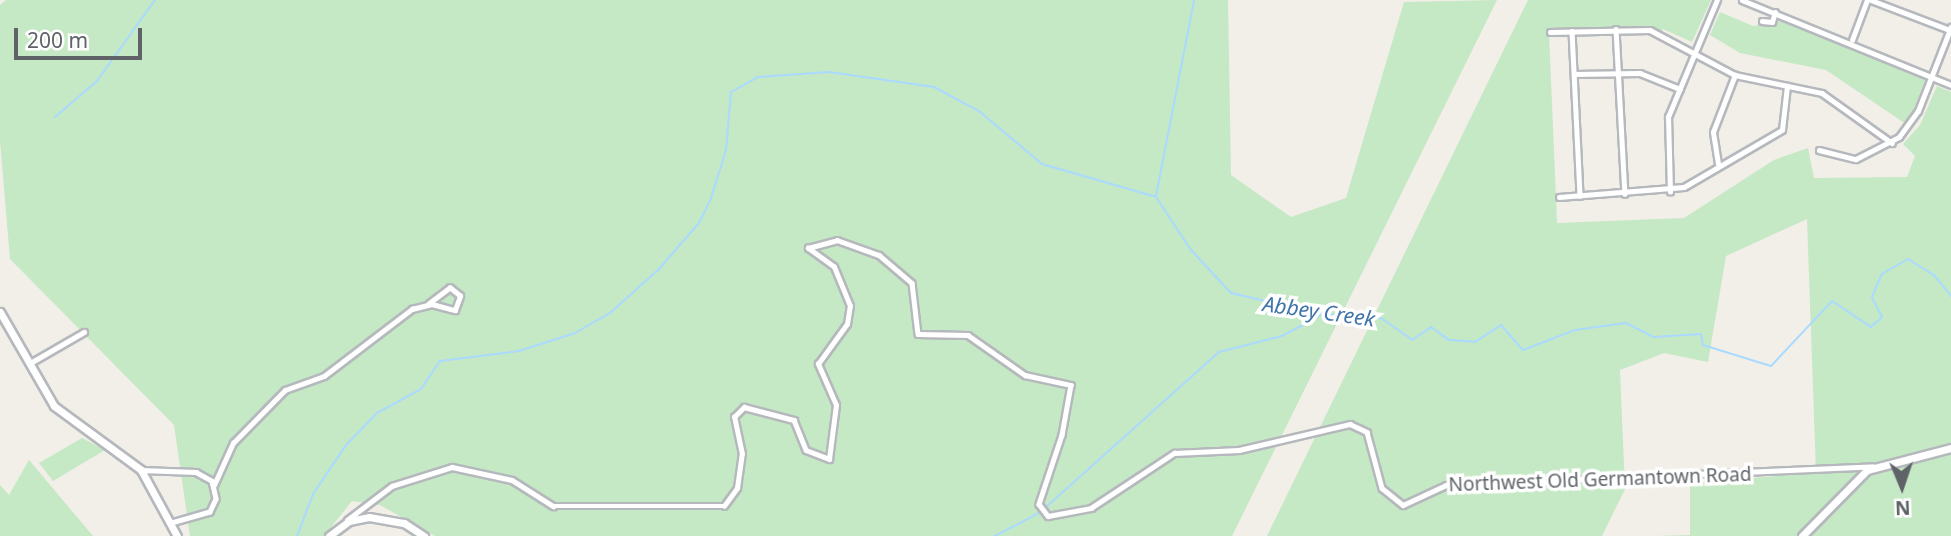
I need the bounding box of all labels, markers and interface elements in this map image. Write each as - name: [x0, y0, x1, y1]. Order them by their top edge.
- scale bar: [18, 14, 145, 58]
- text: 200 m: [27, 26, 88, 54]
- water label: Abbey Creek: [1261, 291, 1377, 331]
- north arrow: [1867, 452, 1937, 522]
- street label: Northwest Old Germantown Road: [1448, 463, 1752, 497]
- text: N: [1895, 495, 1911, 521]

